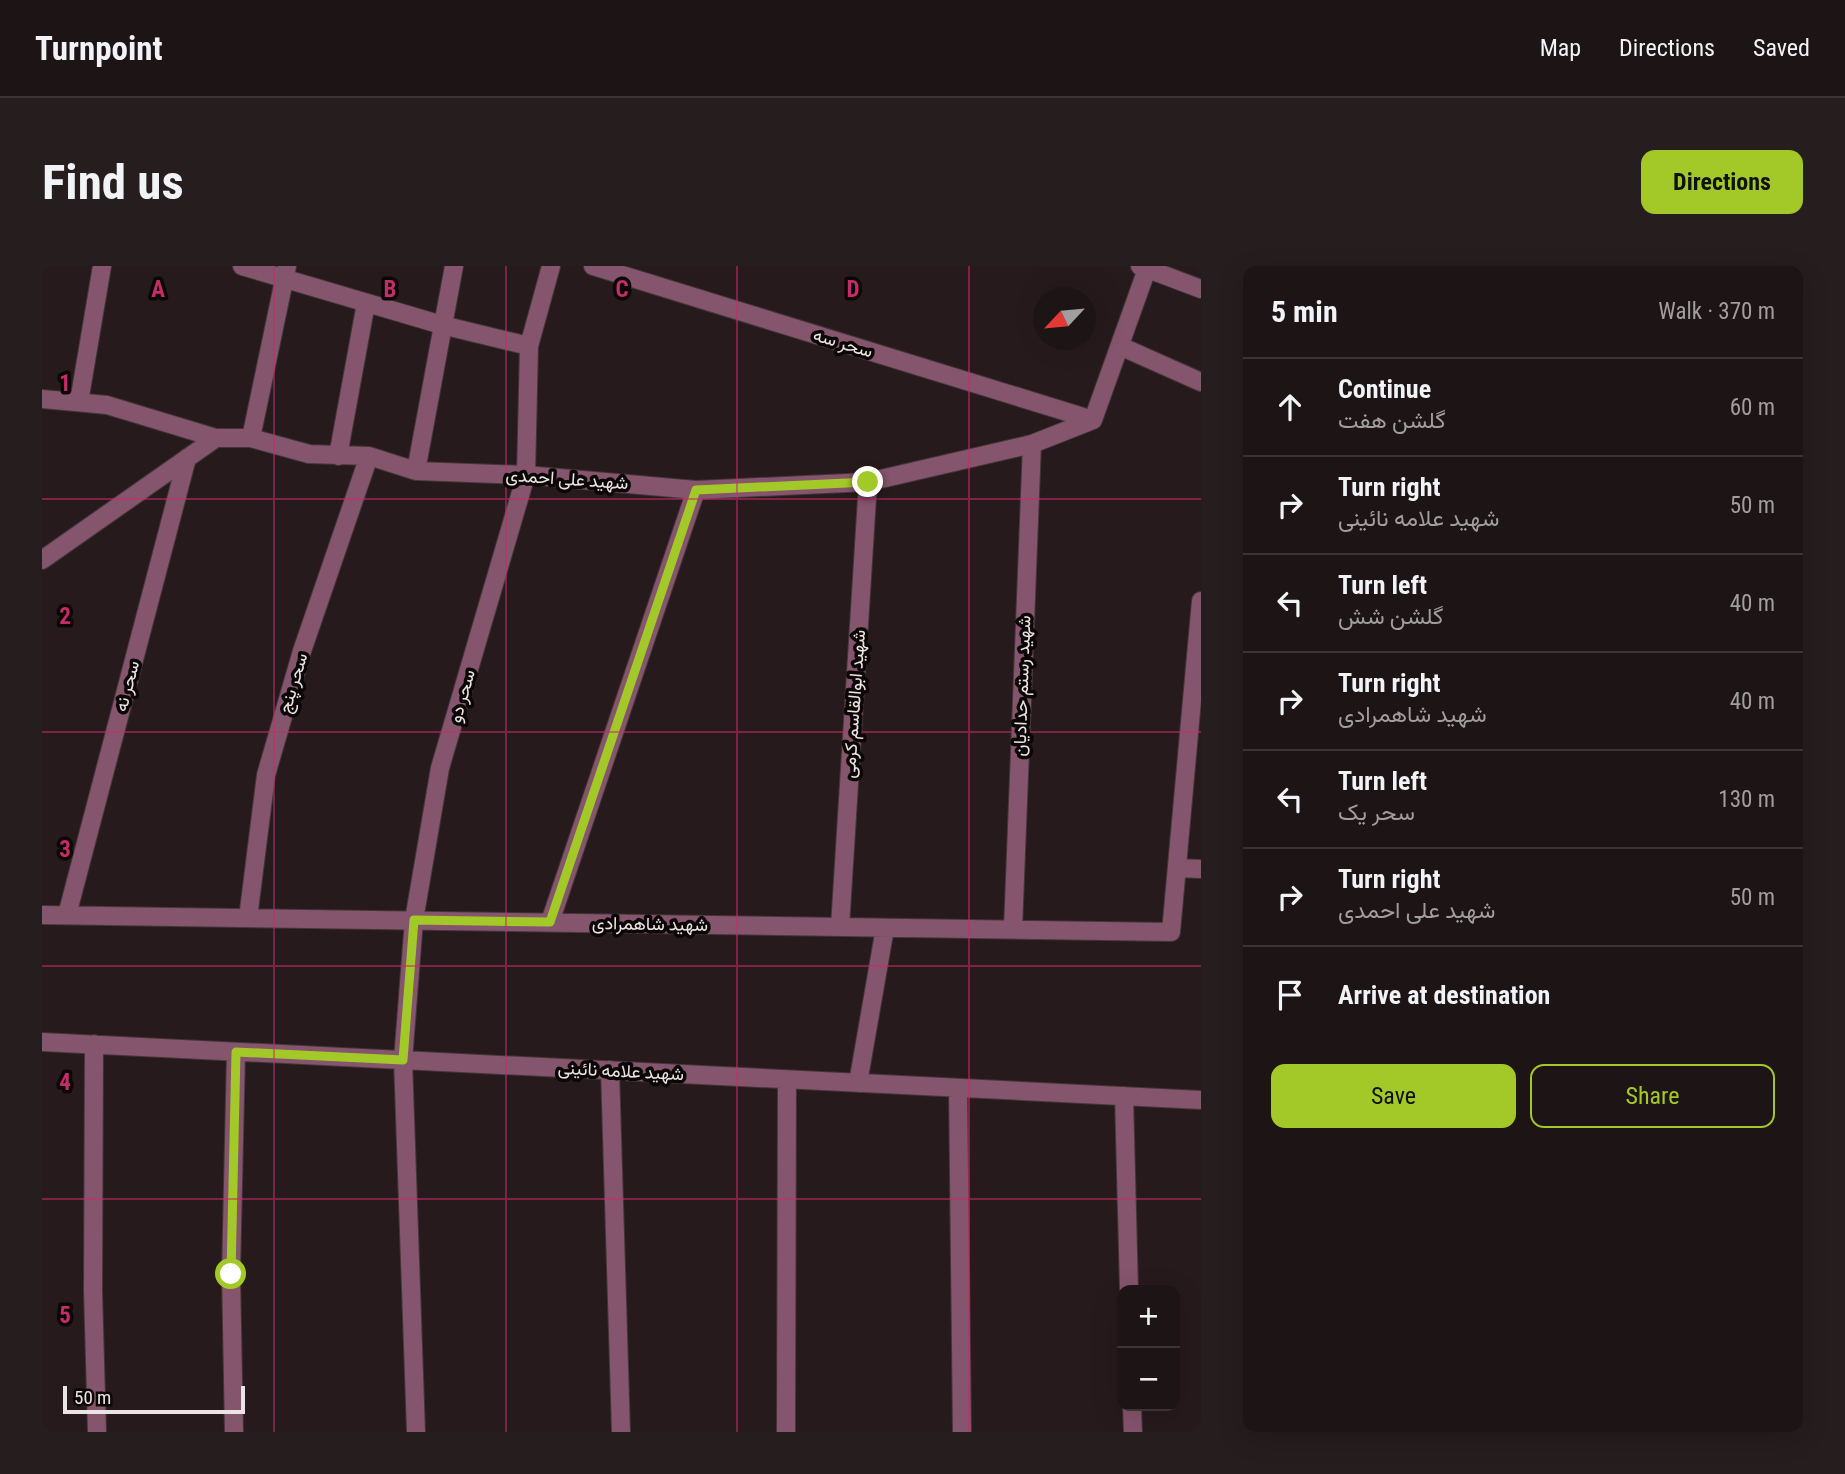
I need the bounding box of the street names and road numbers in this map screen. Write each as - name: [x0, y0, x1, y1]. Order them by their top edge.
- street label: سحر سه: [811, 324, 875, 362]
- street label: شهید علی احمدی: [505, 464, 629, 494]
- street label: شهید رستم حدادیان: [1009, 615, 1036, 757]
- street label: شهید ابوالقاسم کرمی: [838, 629, 871, 779]
- street label: سحر پنج: [273, 650, 313, 716]
- street label: سحر نه: [110, 658, 144, 714]
- street label: سحر دو: [444, 667, 480, 725]
- street label: شهید شاهمرادی: [592, 912, 708, 936]
- street label: شهید علامه‌ نائینی: [557, 1057, 685, 1085]

